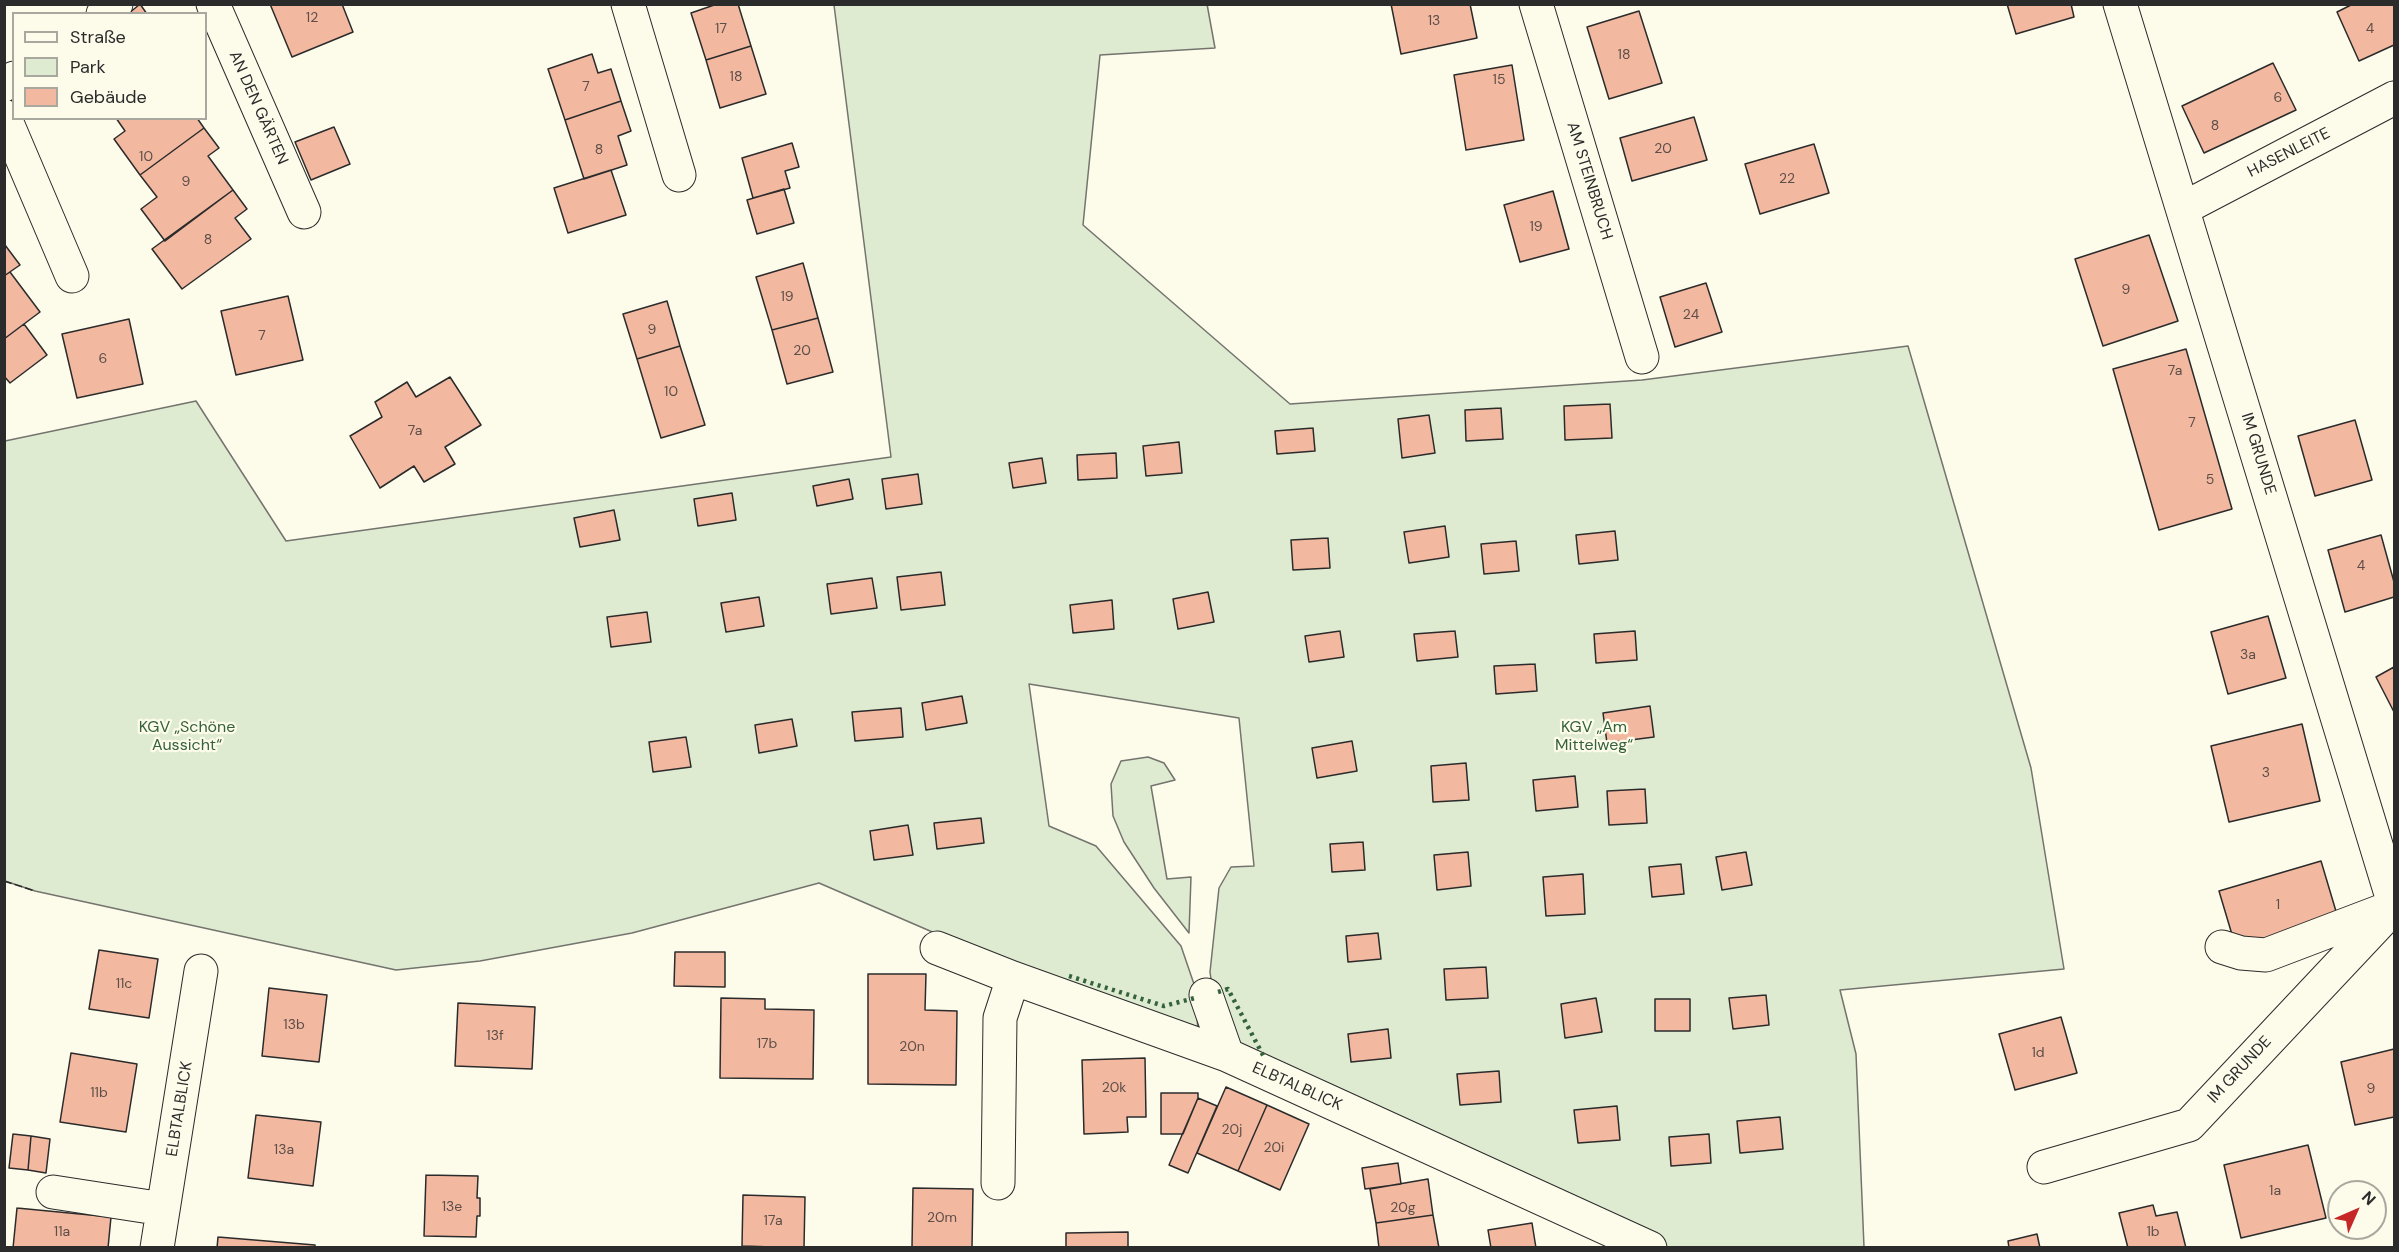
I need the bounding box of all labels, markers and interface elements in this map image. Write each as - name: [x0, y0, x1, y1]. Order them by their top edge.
- house number: 12: [306, 10, 318, 26]
- legend: [12, 12, 207, 120]
- house number: 13: [1428, 13, 1440, 29]
- house number: 17: [715, 21, 727, 37]
- house number: 4: [2366, 21, 2374, 37]
- text: Straße: [70, 25, 126, 49]
- house number: 18: [1618, 47, 1630, 63]
- street label: AN DEN GÄRTEN: [224, 48, 292, 168]
- text: Park: [70, 55, 106, 79]
- house number: 18: [730, 69, 742, 85]
- house number: 15: [1493, 72, 1505, 88]
- house number: 7: [582, 79, 590, 95]
- text: Gebäude: [70, 85, 147, 109]
- house number: 6: [2274, 90, 2282, 106]
- house number: 8: [2211, 118, 2219, 134]
- street label: AM STEINBRUCH: [1562, 120, 1616, 242]
- street label: HASENLEITE: [2244, 124, 2334, 182]
- house number: 20: [1654, 141, 1672, 157]
- house number: 8: [595, 142, 603, 158]
- house number: 10: [139, 149, 153, 165]
- house number: 22: [1779, 171, 1795, 187]
- house number: 9: [182, 174, 190, 190]
- house number: 19: [1529, 219, 1543, 235]
- house number: 8: [204, 232, 212, 248]
- house number: 9: [2122, 282, 2130, 298]
- house number: 19: [780, 289, 794, 305]
- house number: 24: [1683, 307, 1699, 323]
- house number: 9: [648, 322, 656, 338]
- house number: 7: [258, 328, 266, 344]
- house number: 20: [793, 343, 811, 359]
- house number: 6: [99, 351, 107, 367]
- house number: 7a: [2168, 363, 2182, 379]
- house number: 10: [664, 384, 678, 400]
- street label: IM GRUNDE: [2236, 411, 2280, 497]
- house number: 7: [2188, 415, 2196, 431]
- house number: 7a: [408, 423, 422, 439]
- house number: 5: [2206, 472, 2214, 488]
- house number: 4: [2357, 558, 2365, 574]
- house number: 3a: [2240, 647, 2256, 663]
- park label: KGV „Schöne Aussicht“: [139, 718, 235, 756]
- park label: KGV „Am Mittelweg“: [1555, 718, 1633, 756]
- house number: 3: [2262, 765, 2270, 781]
- house number: 1: [2276, 897, 2280, 913]
- house number: 11c: [116, 976, 132, 992]
- house number: 13b: [283, 1017, 305, 1033]
- house number: 13f: [486, 1028, 504, 1044]
- street label: IM GRUNDE: [2204, 1032, 2276, 1108]
- house number: 17b: [757, 1036, 777, 1052]
- house number: 20n: [899, 1039, 925, 1055]
- house number: 1d: [2031, 1045, 2045, 1061]
- street label: ELBTALBLICK: [1249, 1059, 1345, 1115]
- street label: ELBTALBLICK: [163, 1060, 197, 1158]
- house number: 20k: [1102, 1080, 1126, 1096]
- house number: 9: [2367, 1081, 2375, 1097]
- house number: 11b: [90, 1085, 108, 1101]
- house number: 20j: [1222, 1122, 1242, 1138]
- house number: 20i: [1264, 1140, 1284, 1156]
- house number: 13a: [274, 1142, 294, 1158]
- north arrow: [2327, 1180, 2387, 1240]
- house number: 1a: [2269, 1183, 2281, 1199]
- text: N: [2357, 1187, 2380, 1210]
- house number: 13e: [442, 1199, 462, 1215]
- house number: 20g: [1390, 1200, 1416, 1216]
- house number: 20m: [927, 1210, 957, 1226]
- house number: 17a: [764, 1213, 782, 1229]
- house number: 11a: [54, 1224, 70, 1240]
- house number: 1b: [2146, 1224, 2160, 1240]

